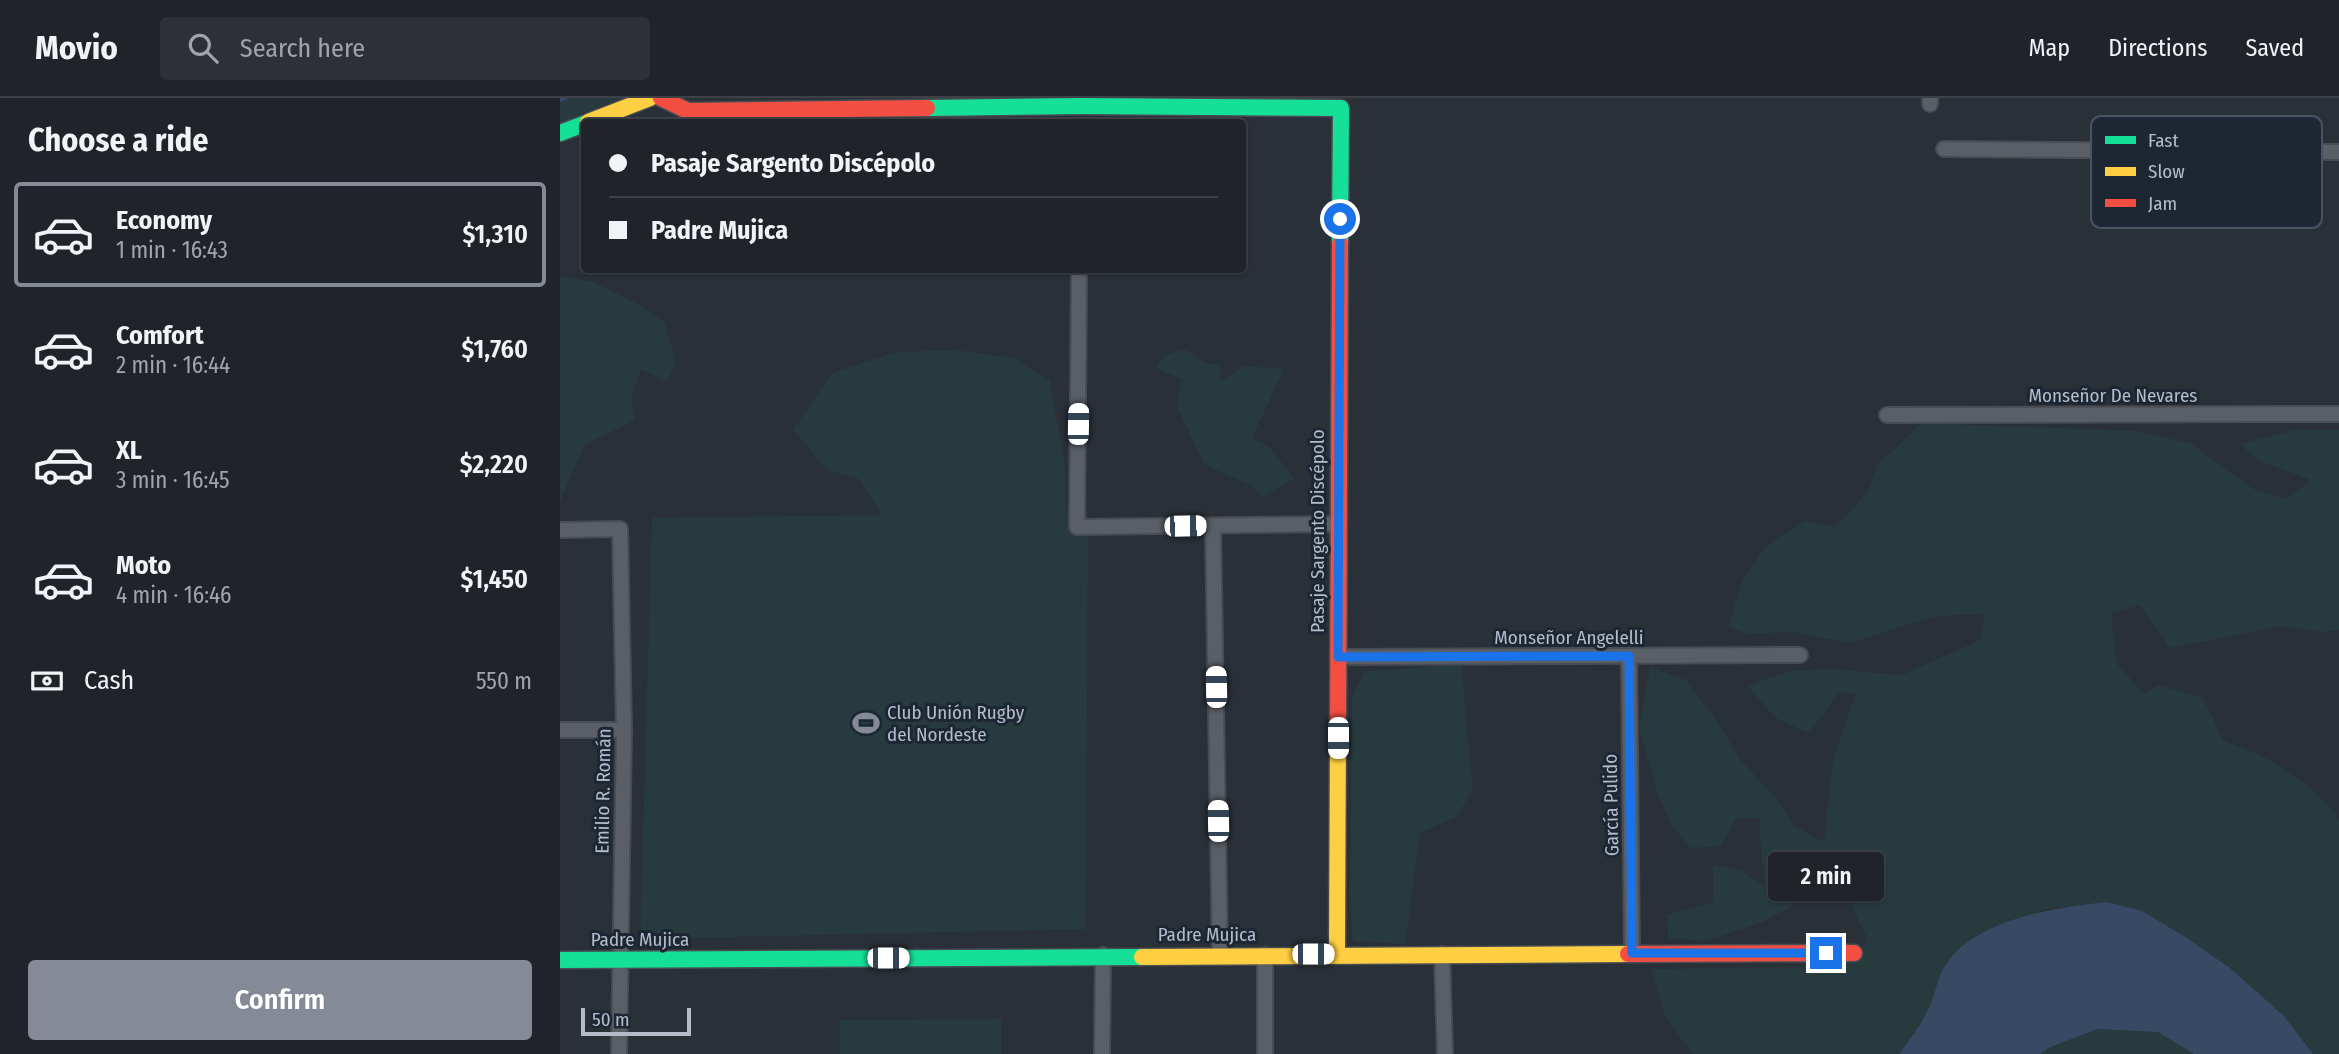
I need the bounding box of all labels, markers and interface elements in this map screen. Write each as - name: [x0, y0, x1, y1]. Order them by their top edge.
- search box: [160, 17, 650, 80]
- text: Movio: [35, 28, 118, 68]
- icon: search: [184, 29, 222, 67]
- text: Search here: [240, 33, 365, 64]
- text: Map: [2029, 34, 2070, 62]
- text: Directions: [2108, 34, 2207, 62]
- text: Saved: [2245, 34, 2304, 62]
- legend: [2091, 116, 2322, 228]
- text: Choose a ride: [28, 121, 209, 159]
- text: Fast: [2148, 129, 2179, 152]
- text: Pasaje Sargento Discépolo: [651, 148, 935, 179]
- text: Slow: [2148, 160, 2185, 183]
- text: Jam: [2148, 192, 2177, 215]
- icon: car: [32, 203, 95, 266]
- route start: [1324, 203, 1356, 235]
- text: Economy: [116, 205, 212, 236]
- text: Padre Mujica: [651, 215, 788, 246]
- text: $1,310: [463, 219, 528, 250]
- text: 1 min · 16:43: [116, 236, 228, 264]
- icon: car: [32, 318, 95, 381]
- text: Comfort: [116, 320, 204, 351]
- text: $1,760: [462, 334, 528, 365]
- text: 2 min · 16:44: [116, 351, 230, 379]
- street label: Monseñor De Nevares: [2029, 384, 2197, 407]
- car: [1068, 403, 1089, 445]
- street label: Pasaje Sargento Discépolo: [1306, 429, 1329, 633]
- icon: car: [32, 433, 95, 496]
- text: XL: [116, 435, 142, 466]
- text: $2,220: [460, 449, 528, 480]
- text: 3 min · 16:45: [116, 466, 230, 494]
- car: [1164, 515, 1207, 537]
- icon: car: [32, 548, 95, 611]
- text: Moto: [116, 550, 171, 581]
- text: $1,450: [461, 564, 528, 595]
- text: 4 min · 16:46: [116, 581, 232, 609]
- street label: Monseñor Angelelli: [1494, 626, 1644, 649]
- icon: cash: [28, 662, 66, 700]
- text: Cash: [84, 665, 134, 696]
- car: [1206, 666, 1227, 708]
- text: 550 m: [476, 667, 532, 695]
- place label: Club Unión Rugby del Nordeste: [887, 701, 1025, 746]
- sports icon: Club Unión Rugby del Nordeste: [851, 708, 881, 738]
- car: [1328, 717, 1349, 759]
- street label: Emilio R. Román: [590, 728, 616, 854]
- street label: García Pulido: [1599, 754, 1623, 856]
- car: [1208, 800, 1229, 842]
- callout: 2 min: [1768, 852, 1884, 900]
- text: 2 min: [1800, 862, 1852, 890]
- street label: Padre Mujica: [1158, 923, 1256, 946]
- street label: Padre Mujica: [591, 928, 689, 951]
- route end: [1810, 937, 1842, 969]
- car: [1293, 944, 1335, 965]
- car: [868, 948, 910, 969]
- button: Confirm: [28, 960, 532, 1040]
- scale bar: [581, 1005, 691, 1037]
- text: 50 m: [592, 1008, 630, 1031]

